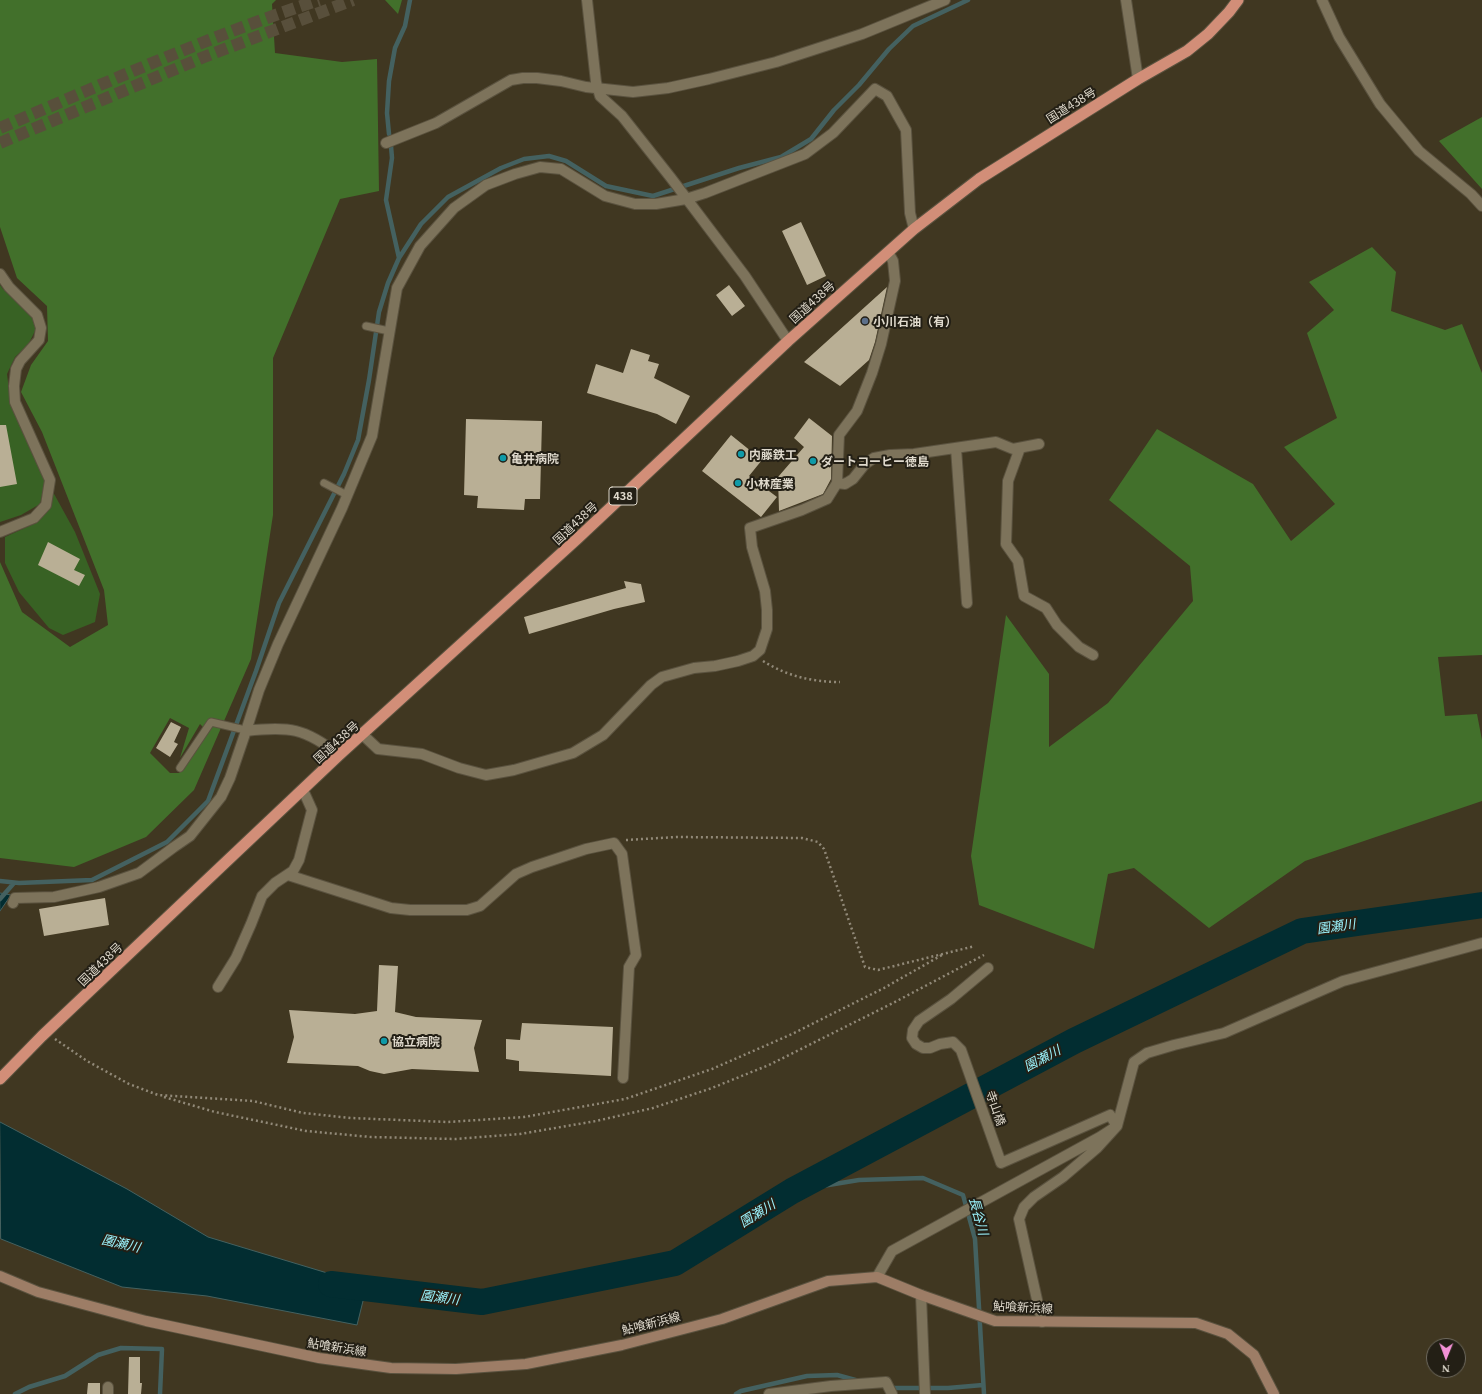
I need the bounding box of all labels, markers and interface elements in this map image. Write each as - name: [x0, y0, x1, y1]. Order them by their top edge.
- street label: 国道438号: [1043, 84, 1099, 126]
- street label: 国道438号: [786, 278, 838, 326]
- place label: 小川石油（有）: [873, 314, 957, 328]
- marker: 小川石油（有）: [860, 316, 870, 326]
- place label: 内藤鉄工: [749, 447, 797, 461]
- marker: 内藤鉄工: [736, 449, 746, 459]
- place label: 亀井病院: [511, 451, 559, 465]
- marker: 亀井病院: [498, 453, 508, 463]
- place label: ダートコーヒー徳島: [821, 454, 929, 468]
- marker: ダートコーヒー徳島: [808, 456, 818, 466]
- place label: 小林産業: [746, 476, 794, 490]
- marker: 小林産業: [733, 478, 743, 488]
- road number: 438: [609, 487, 637, 505]
- street label: 国道438号: [550, 499, 600, 547]
- street label: 国道438号: [310, 718, 362, 766]
- water label: 園瀬川: [1316, 916, 1356, 936]
- street label: 国道438号: [75, 939, 125, 989]
- place label: 協立病院: [392, 1034, 440, 1048]
- marker: 協立病院: [379, 1036, 389, 1046]
- water label: 園瀬川: [1021, 1042, 1063, 1074]
- street label: 寺山橋: [983, 1089, 1009, 1127]
- water label: 長谷川: [966, 1195, 992, 1237]
- water label: 園瀬川: [736, 1196, 778, 1230]
- water label: 園瀬川: [100, 1231, 142, 1255]
- water label: 園瀬川: [420, 1287, 460, 1307]
- street label: 鮎喰新浜線: [993, 1298, 1053, 1316]
- street label: 鮎喰新浜線: [620, 1309, 682, 1337]
- street label: 鮎喰新浜線: [306, 1335, 368, 1359]
- north arrow: [1426, 1338, 1466, 1378]
- text: N: [1442, 1363, 1450, 1375]

